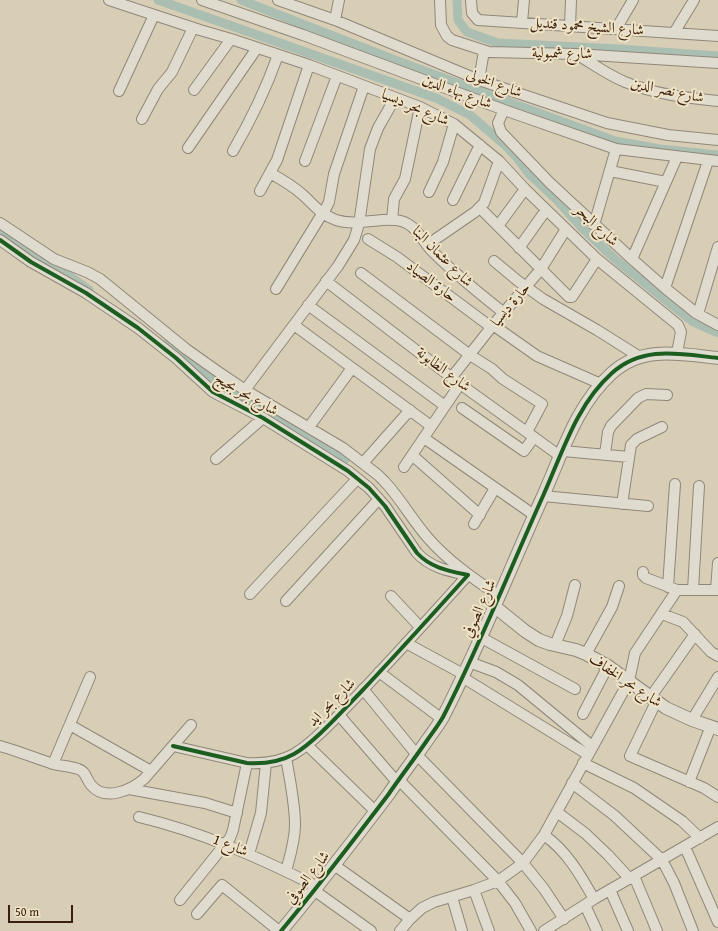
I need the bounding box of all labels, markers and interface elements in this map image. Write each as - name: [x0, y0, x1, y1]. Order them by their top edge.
- street label: شارع الشيخ محمود قنديل: [529, 14, 645, 40]
- street label: شارع شمبولية: [532, 44, 592, 64]
- street label: شارع الخولى: [464, 66, 524, 102]
- street label: شارع بهاء الدين: [420, 71, 494, 113]
- street label: شارع نصر الدين: [629, 74, 705, 108]
- street label: شارع بحر ديسيا: [378, 86, 452, 130]
- street label: شارع البحر: [570, 201, 622, 251]
- street label: شارع عثمان البنا: [408, 223, 476, 291]
- street label: حارة الصياد: [402, 257, 460, 307]
- street label: حارة ديسيا: [487, 279, 535, 331]
- street label: شارع الطابونة: [412, 344, 474, 396]
- street label: شارع بحر بجيج: [211, 370, 281, 420]
- street label: شارع الصوفي: [459, 577, 501, 641]
- street label: شارع بحر الخفاف: [585, 650, 665, 712]
- street label: شارع بحر ايد: [304, 675, 360, 731]
- street label: شارع 1: [210, 831, 250, 861]
- street label: شارع الصوفي: [282, 848, 334, 908]
- scale bar: [10, 897, 75, 923]
- text: 50 m: [15, 903, 39, 920]

